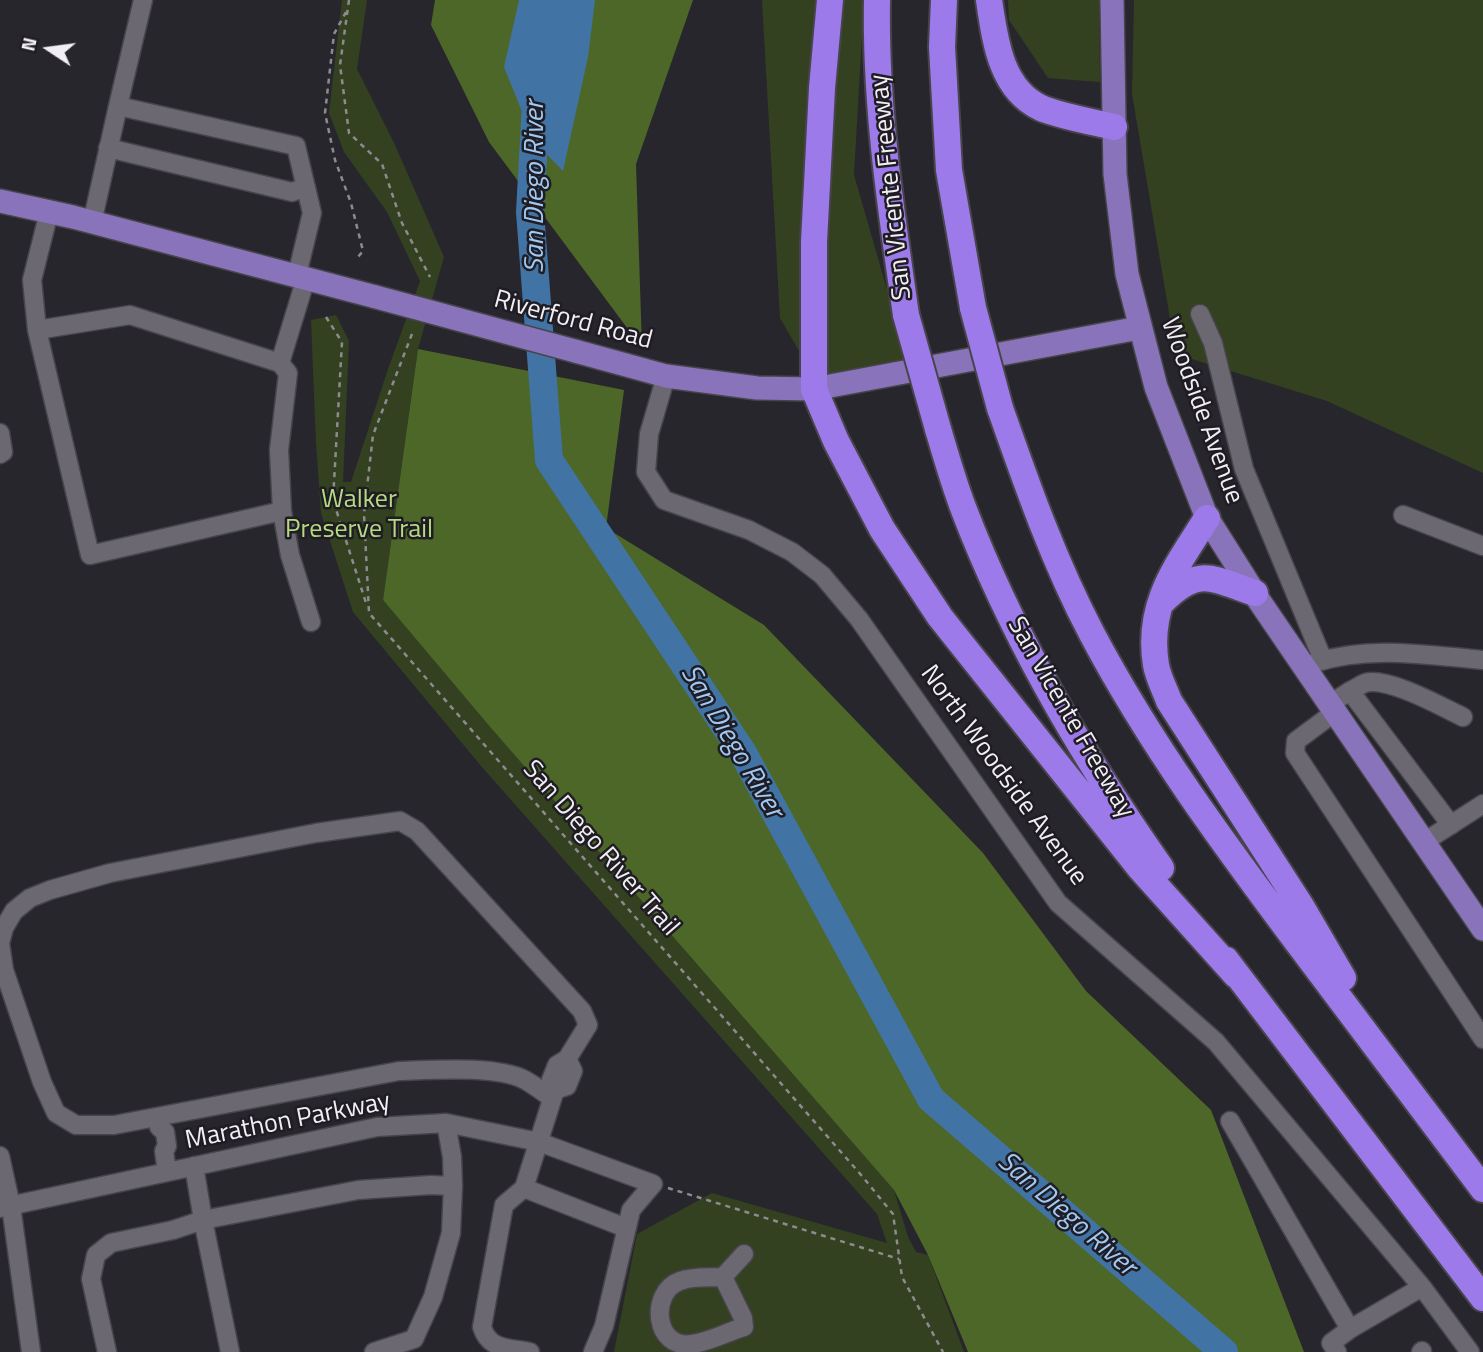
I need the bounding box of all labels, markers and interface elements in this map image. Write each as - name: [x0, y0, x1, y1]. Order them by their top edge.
- north arrow: [14, 14, 84, 84]
- text: N: [12, 34, 44, 54]
- street label: San Vicente Freeway: [865, 73, 919, 301]
- water label: San Diego River: [519, 101, 553, 273]
- street label: Riverford Road: [490, 285, 656, 357]
- street label: Woodside Avenue: [1153, 314, 1249, 508]
- park label: Walker Preserve Trail: [285, 485, 433, 546]
- street label: San Vicente Freeway: [1000, 612, 1140, 824]
- water label: San Diego River: [672, 659, 790, 825]
- street label: North Woodside Avenue: [913, 660, 1093, 892]
- street label: San Diego River Trail: [515, 755, 685, 943]
- street label: Marathon Parkway: [183, 1087, 393, 1157]
- water label: San Diego River: [990, 1146, 1142, 1284]

